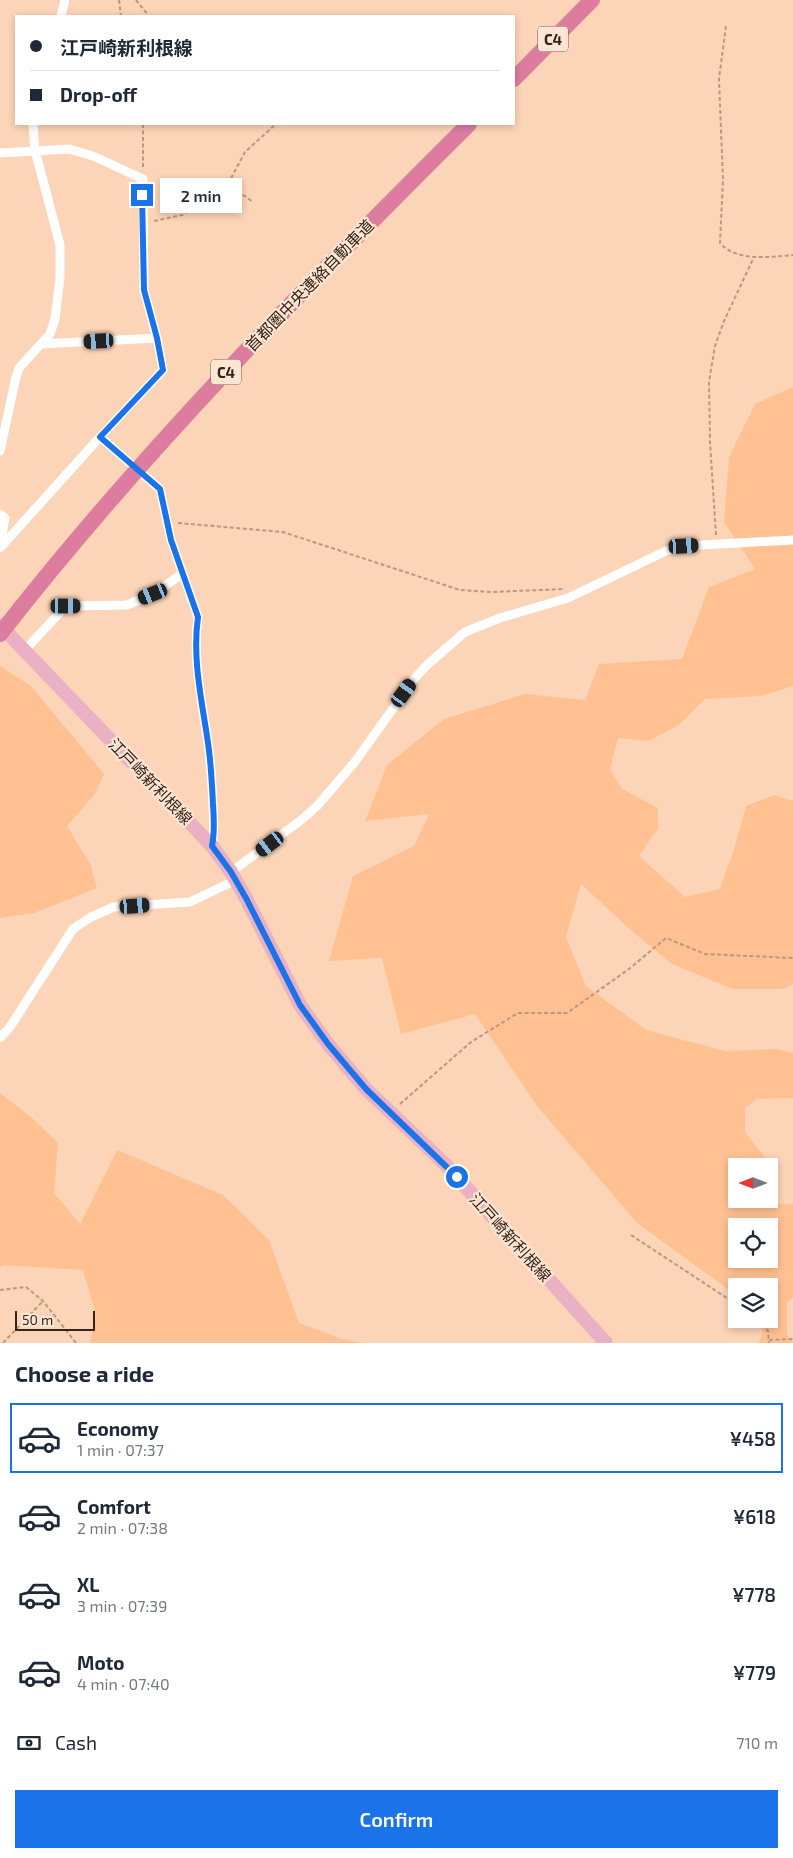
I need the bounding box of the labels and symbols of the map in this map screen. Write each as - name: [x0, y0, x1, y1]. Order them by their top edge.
- road number: C4: [538, 26, 568, 52]
- callout: 2 min: [160, 178, 242, 212]
- route end: [131, 184, 153, 206]
- street label: 首都圏中央連絡自動車道: [241, 215, 377, 355]
- car: [83, 333, 114, 349]
- road number: C4: [211, 360, 241, 384]
- car: [668, 538, 699, 554]
- car: [136, 581, 169, 607]
- car: [51, 599, 81, 614]
- car: [389, 676, 418, 710]
- street label: 江戸崎新利根線: [105, 734, 197, 828]
- car: [253, 829, 286, 859]
- car: [119, 897, 150, 915]
- north arrow: [728, 1158, 778, 1208]
- route start: [446, 1166, 468, 1188]
- street label: 江戸崎新利根線: [466, 1189, 556, 1285]
- scale bar: [15, 1308, 95, 1331]

